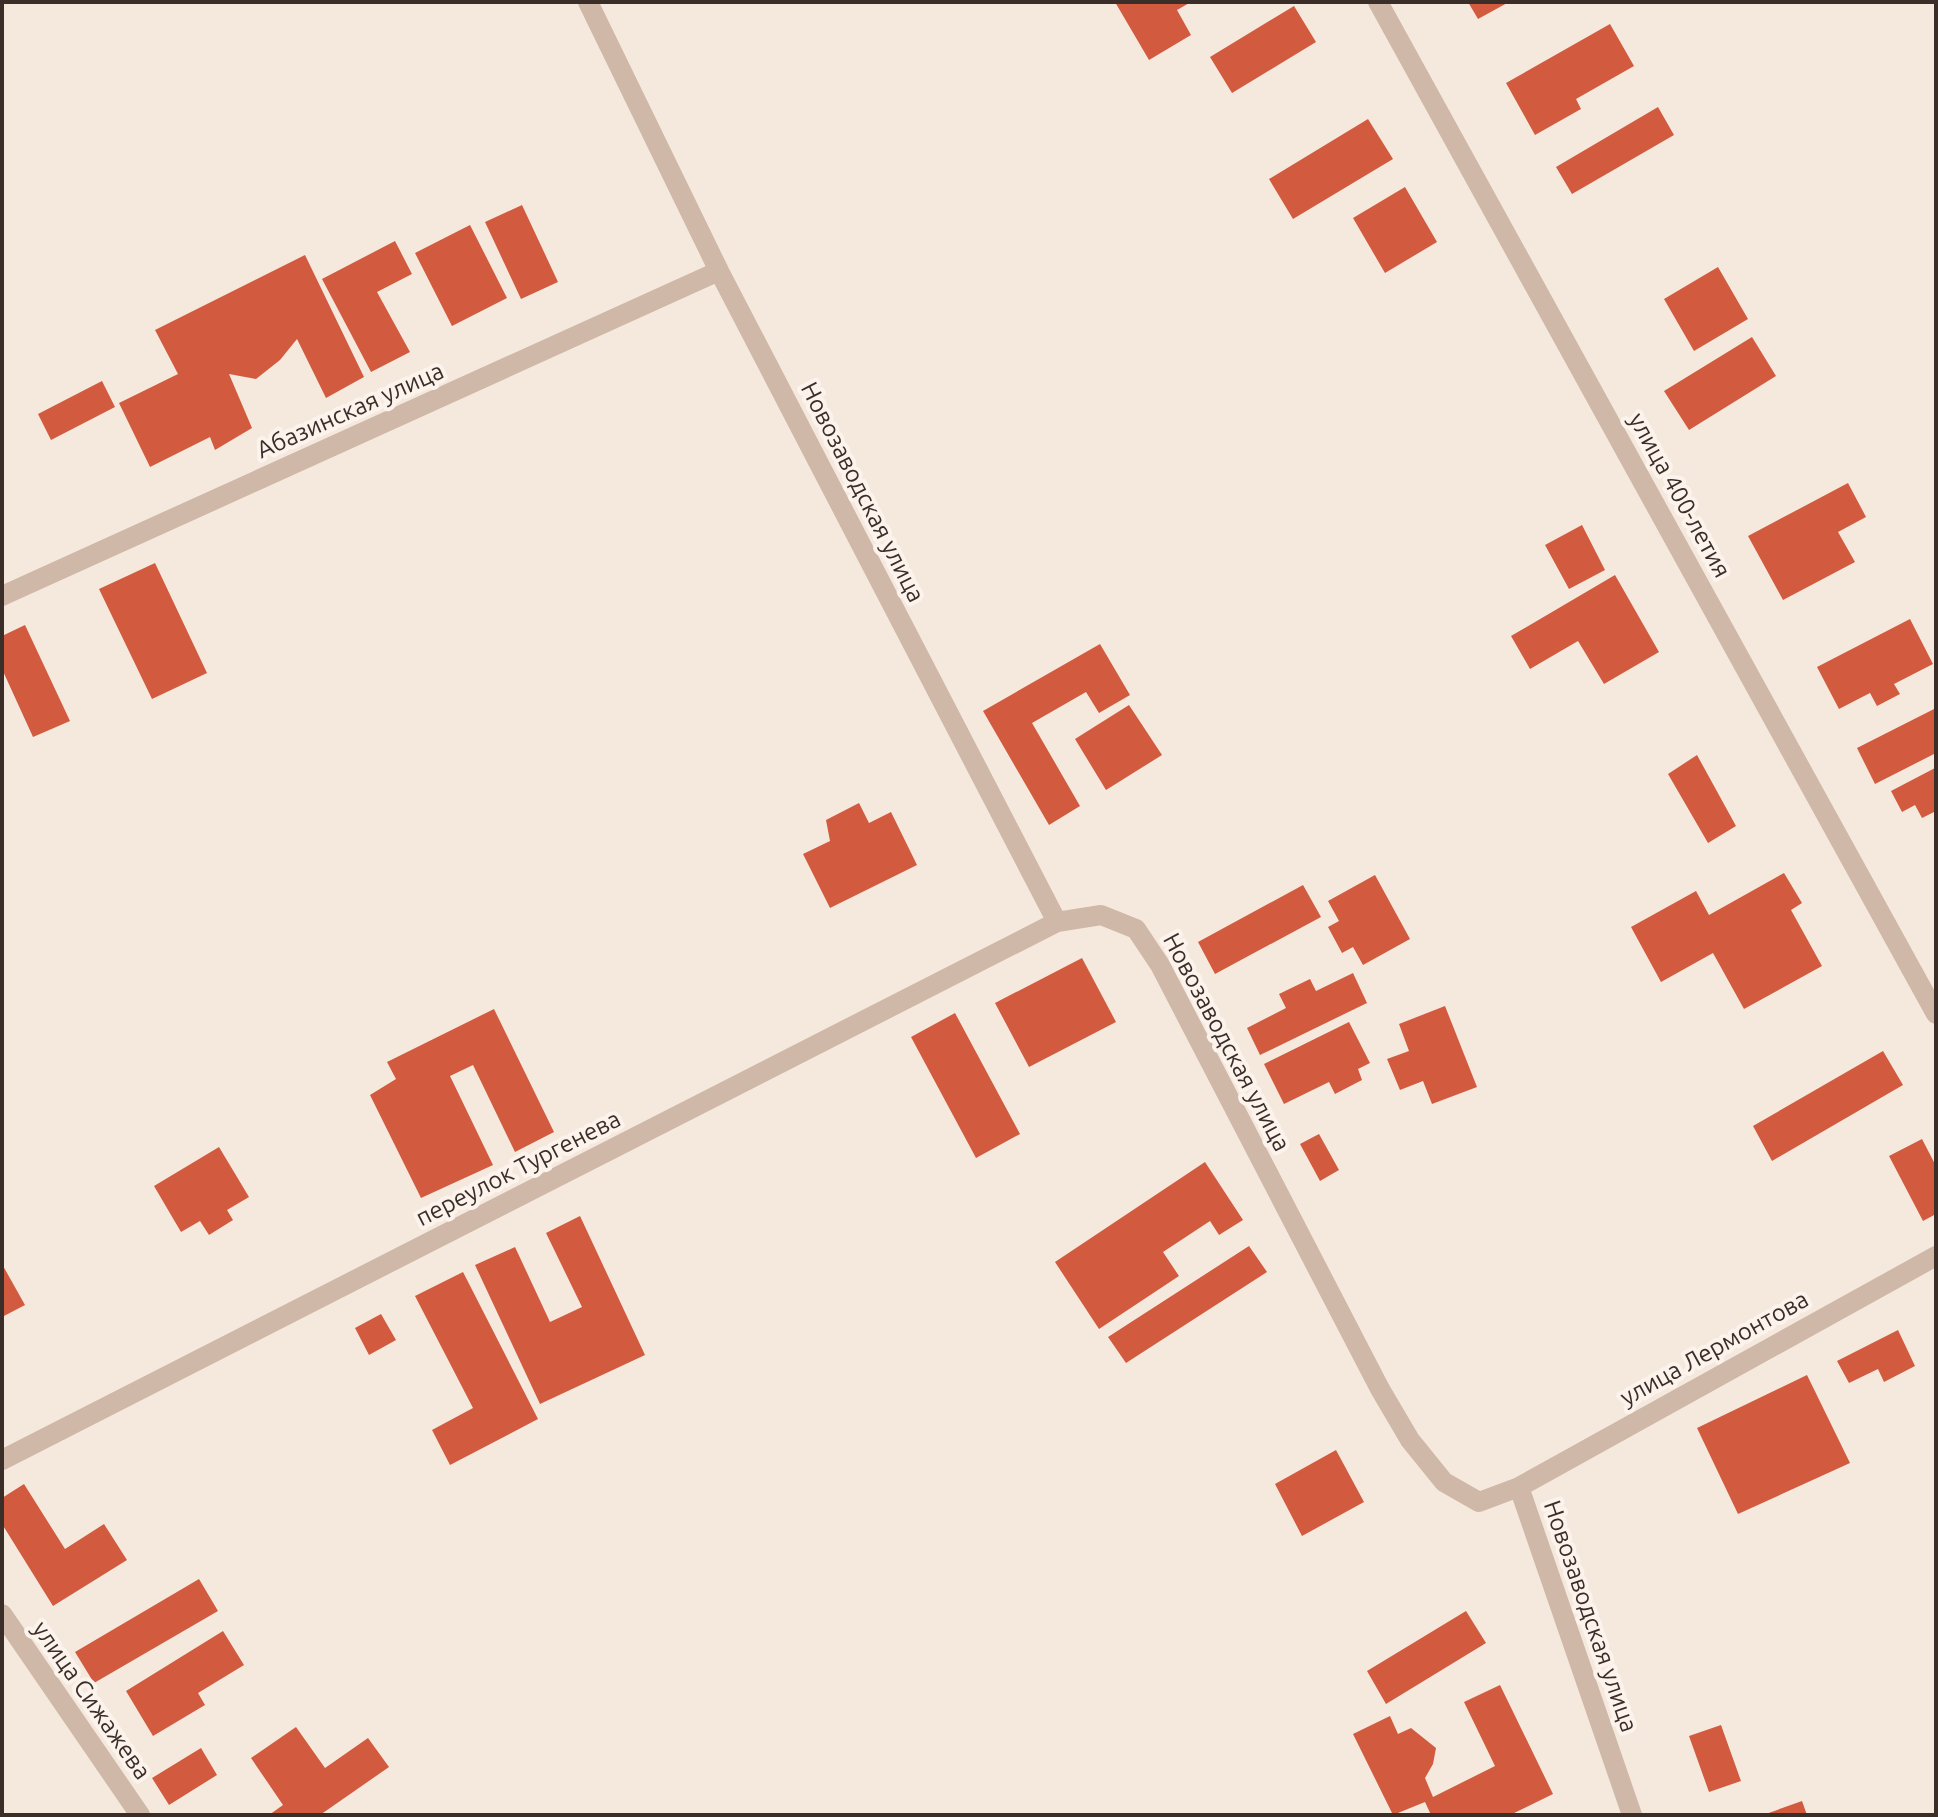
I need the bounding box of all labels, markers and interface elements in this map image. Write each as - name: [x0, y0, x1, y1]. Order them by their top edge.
- street label: Абазинская улица: [252, 357, 448, 463]
- street label: Новозаводская улица: [796, 378, 930, 606]
- street label: улица 400-летия: [1624, 408, 1736, 582]
- street label: Новозаводская улица: [1158, 928, 1296, 1156]
- street label: переулок Тургенева: [411, 1105, 625, 1231]
- street label: улица Лермонтова: [1615, 1285, 1813, 1411]
- street label: Новозаводская улица: [1539, 1497, 1643, 1735]
- street label: улица Сижажева: [27, 1616, 157, 1784]

